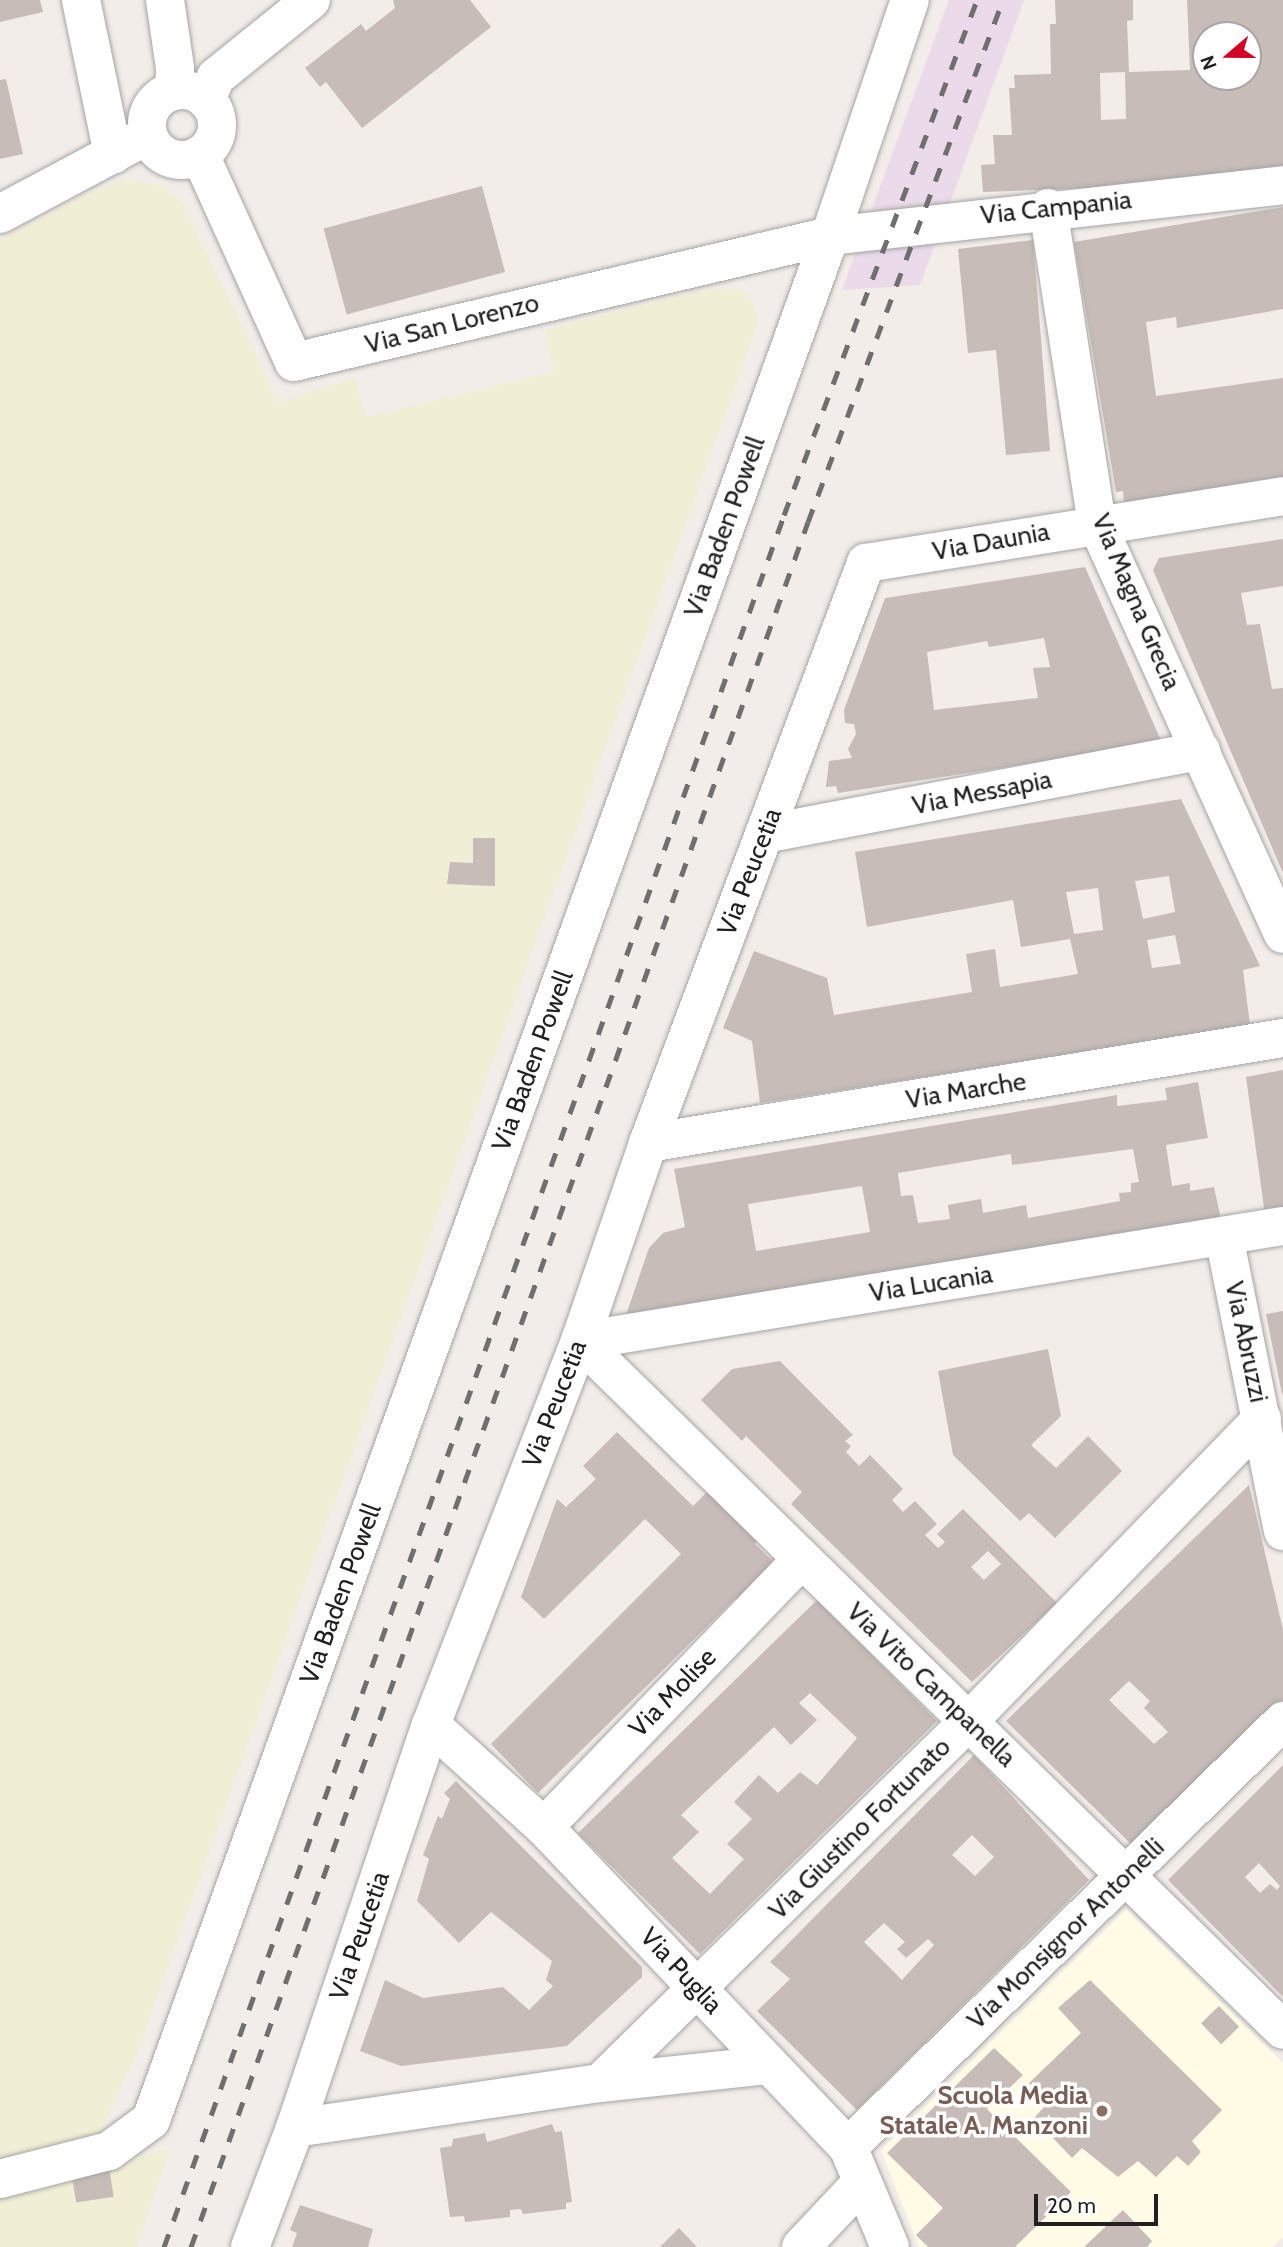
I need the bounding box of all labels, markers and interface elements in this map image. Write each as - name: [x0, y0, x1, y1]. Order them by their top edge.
- north arrow: [1192, 21, 1262, 91]
- text: N: [1196, 52, 1222, 73]
- street label: Via Campania: [979, 185, 1133, 231]
- street label: Via San Lorenzo: [362, 287, 542, 361]
- street label: Via Baden Powell: [678, 432, 772, 622]
- street label: Via Magna Grecia: [1085, 509, 1187, 695]
- street label: Via Daunia: [930, 516, 1052, 568]
- street label: Via Messapia: [910, 764, 1054, 822]
- street label: Via Peucetia: [711, 804, 789, 940]
- street label: Via Baden Powell: [486, 966, 580, 1156]
- street label: Via Marche: [904, 1066, 1028, 1116]
- street label: Via Lucania: [867, 1259, 995, 1309]
- street label: Via Abruzzi: [1218, 1279, 1274, 1405]
- street label: Via Peucetia: [516, 1336, 594, 1472]
- street label: Via Baden Powell: [294, 1499, 388, 1689]
- street label: Via Vito Campanella: [840, 1596, 1022, 1774]
- street label: Via Molise: [623, 1642, 723, 1744]
- street label: Via Giustino Fortunato: [763, 1732, 957, 1926]
- street label: Via Monsignor Antonelli: [961, 1832, 1171, 2036]
- street label: Via Peucetia: [323, 1868, 397, 2004]
- street label: Via Puglia: [633, 1922, 729, 2020]
- place label: Scuola Media Statale A. Manzoni: [880, 2080, 1088, 2142]
- marker: Scuola Media Statale A. Manzoni: [1094, 2103, 1110, 2119]
- scale bar: [1038, 2180, 1162, 2224]
- text: 20 m: [1047, 2193, 1096, 2218]

